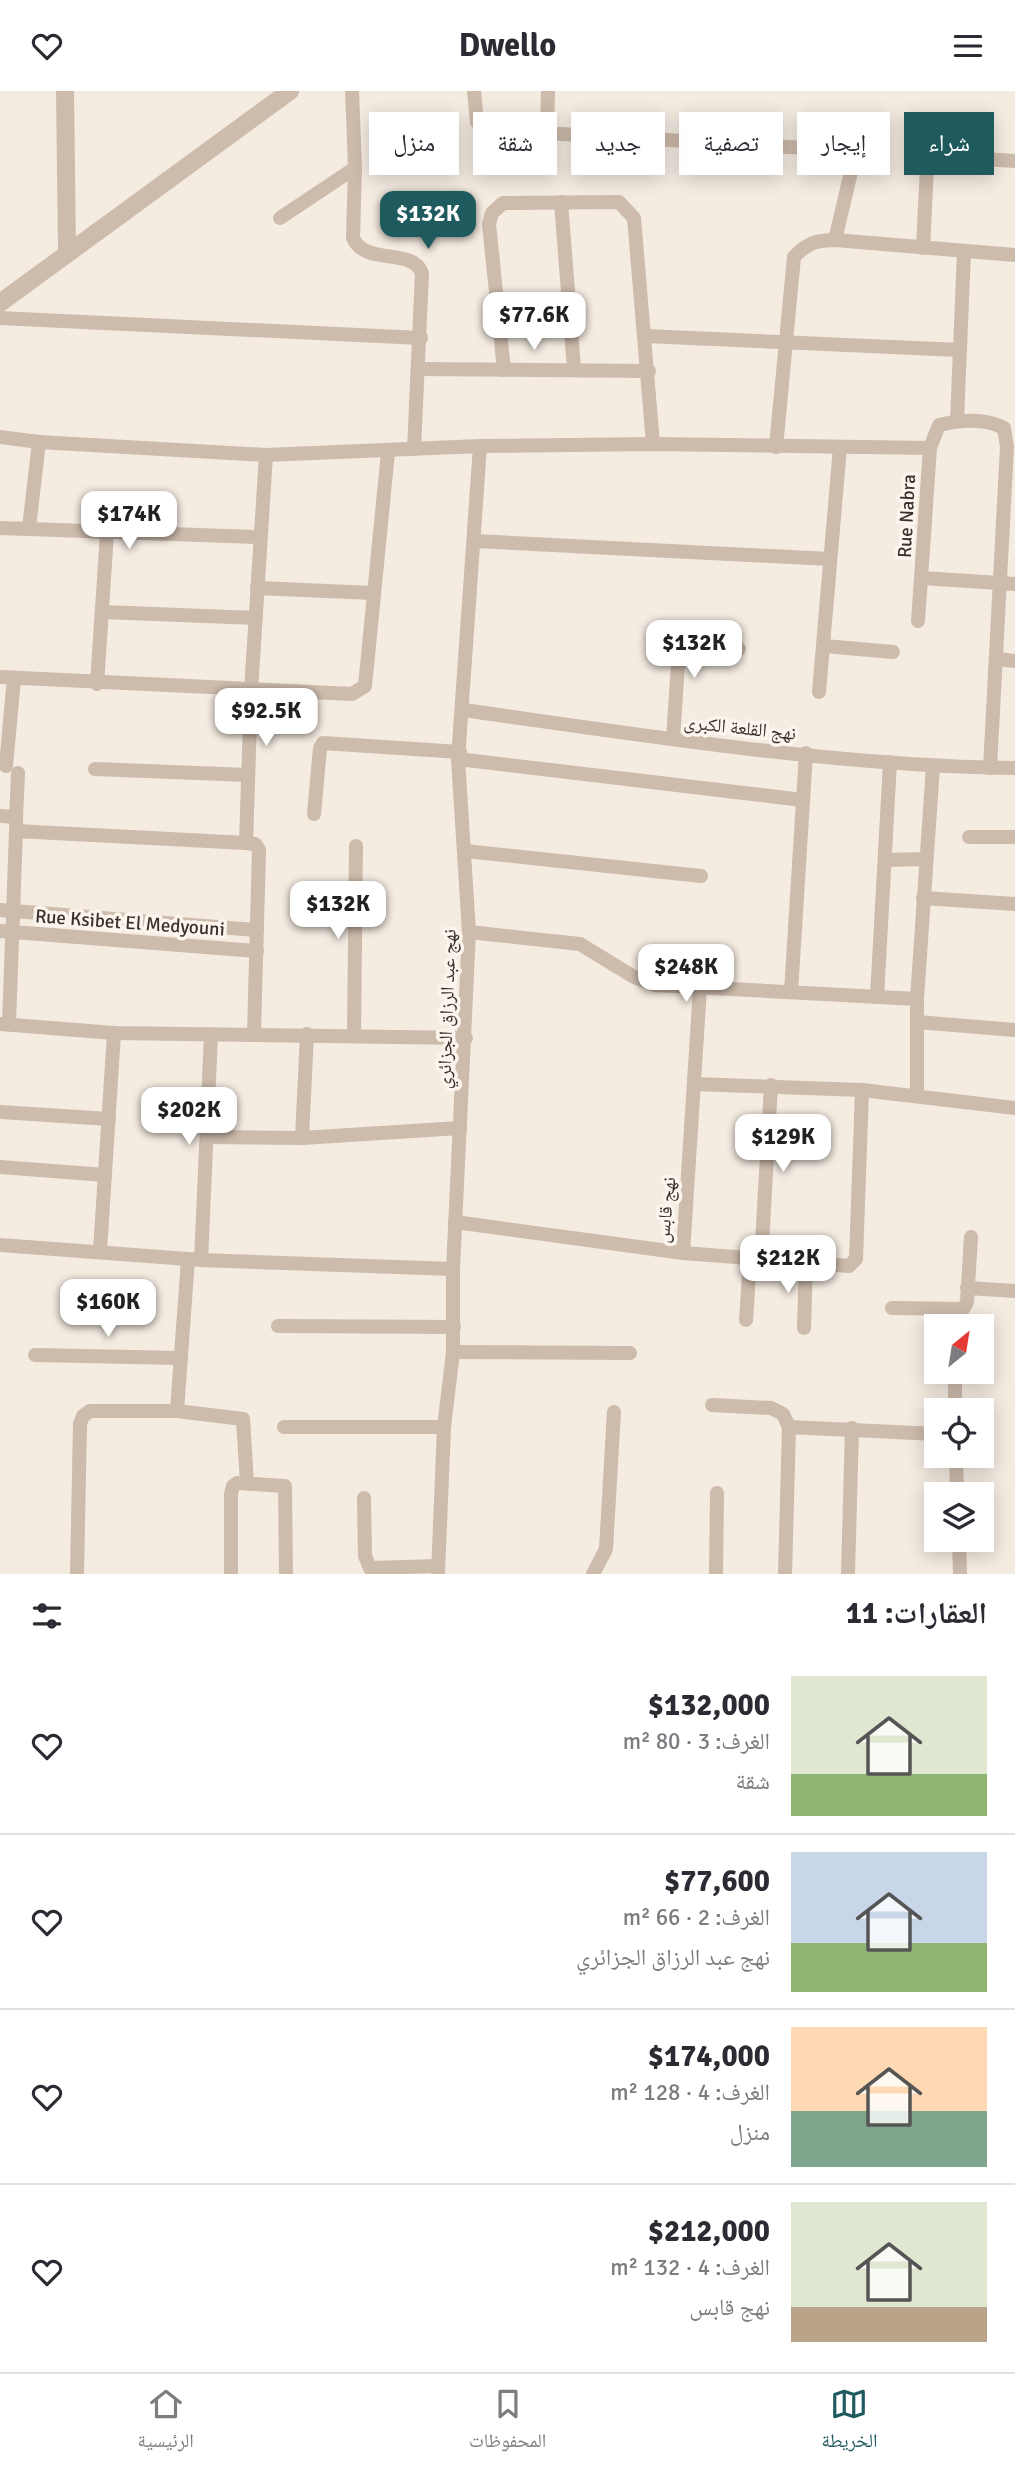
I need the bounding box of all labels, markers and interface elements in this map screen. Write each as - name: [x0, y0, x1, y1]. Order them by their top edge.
- text: Dwello: [459, 26, 556, 65]
- icon: heart: [28, 27, 66, 65]
- icon: menu: [949, 27, 987, 65]
- chip: منزل: [369, 112, 459, 175]
- chip: شقة: [473, 112, 557, 175]
- chip: جديد: [571, 112, 665, 175]
- chip: تصفية: [679, 112, 783, 175]
- chip: إيجار: [797, 112, 890, 175]
- chip: شراء: [904, 112, 994, 175]
- pin: $132K: [379, 191, 477, 251]
- text: $132K: [396, 199, 460, 228]
- pin: $77.6K: [477, 293, 591, 352]
- text: $77.6K: [499, 300, 569, 329]
- street label: Rue Nabra: [893, 473, 921, 559]
- pin: $174K: [80, 491, 178, 551]
- text: $174K: [97, 499, 161, 528]
- pin: $132K: [645, 621, 743, 680]
- text: $132K: [662, 628, 726, 657]
- pin: $92.5K: [209, 689, 323, 748]
- text: $92.5K: [231, 696, 301, 725]
- street label: نهج القلعة الكبرى: [683, 710, 797, 746]
- pin: $132K: [289, 881, 387, 941]
- text: $132K: [306, 889, 370, 918]
- street label: Rue Ksibet El Medyouni: [34, 904, 226, 942]
- street label: نهج عبد الرزاق الجزائري: [432, 929, 465, 1090]
- pin: $248K: [637, 944, 735, 1004]
- text: $248K: [654, 952, 718, 981]
- pin: $202K: [140, 1087, 238, 1147]
- text: $202K: [157, 1095, 221, 1124]
- pin: $129K: [734, 1115, 832, 1174]
- text: $129K: [751, 1122, 815, 1151]
- street label: نهج قابس: [651, 1176, 681, 1244]
- pin: $212K: [739, 1235, 837, 1295]
- text: $212K: [756, 1243, 820, 1272]
- pin: $160K: [59, 1279, 157, 1339]
- text: $160K: [76, 1287, 140, 1316]
- north arrow: [924, 1314, 994, 1384]
- map controls: [924, 1314, 994, 1552]
- button: locate: [924, 1398, 994, 1468]
- button: layers: [924, 1482, 994, 1552]
- text: العقارات: 11: [846, 1595, 987, 1632]
- icon: filters: [28, 1597, 66, 1635]
- text: $132,000: [648, 1687, 770, 1724]
- icon: home: [847, 1704, 931, 1788]
- icon: heart: [28, 1727, 66, 1765]
- text: الغرف: 3 · 80 m²: [623, 1727, 770, 1756]
- text: شقة: [736, 1767, 770, 1796]
- text: $77,600: [664, 1863, 770, 1900]
- icon: home: [847, 1880, 931, 1964]
- icon: heart: [28, 1903, 66, 1941]
- text: الغرف: 2 · 66 m²: [623, 1903, 770, 1932]
- text: نهج عبد الرزاق الجزائري: [576, 1943, 770, 1972]
- text: $174,000: [648, 2038, 770, 2075]
- icon: home: [847, 2055, 931, 2139]
- icon: heart: [28, 2078, 66, 2116]
- text: الغرف: 4 · 128 m²: [610, 2078, 770, 2107]
- text: منزل: [730, 2118, 770, 2147]
- text: $212,000: [648, 2213, 770, 2250]
- icon: home: [847, 2230, 931, 2314]
- icon: heart: [28, 2253, 66, 2291]
- text: الغرف: 4 · 132 m²: [610, 2253, 770, 2282]
- text: نهج قابس: [689, 2293, 770, 2322]
- tab: الرئيسية: [138, 2385, 194, 2459]
- tab: المحفوظات: [469, 2385, 546, 2459]
- tab: الخريطة: [822, 2385, 877, 2459]

